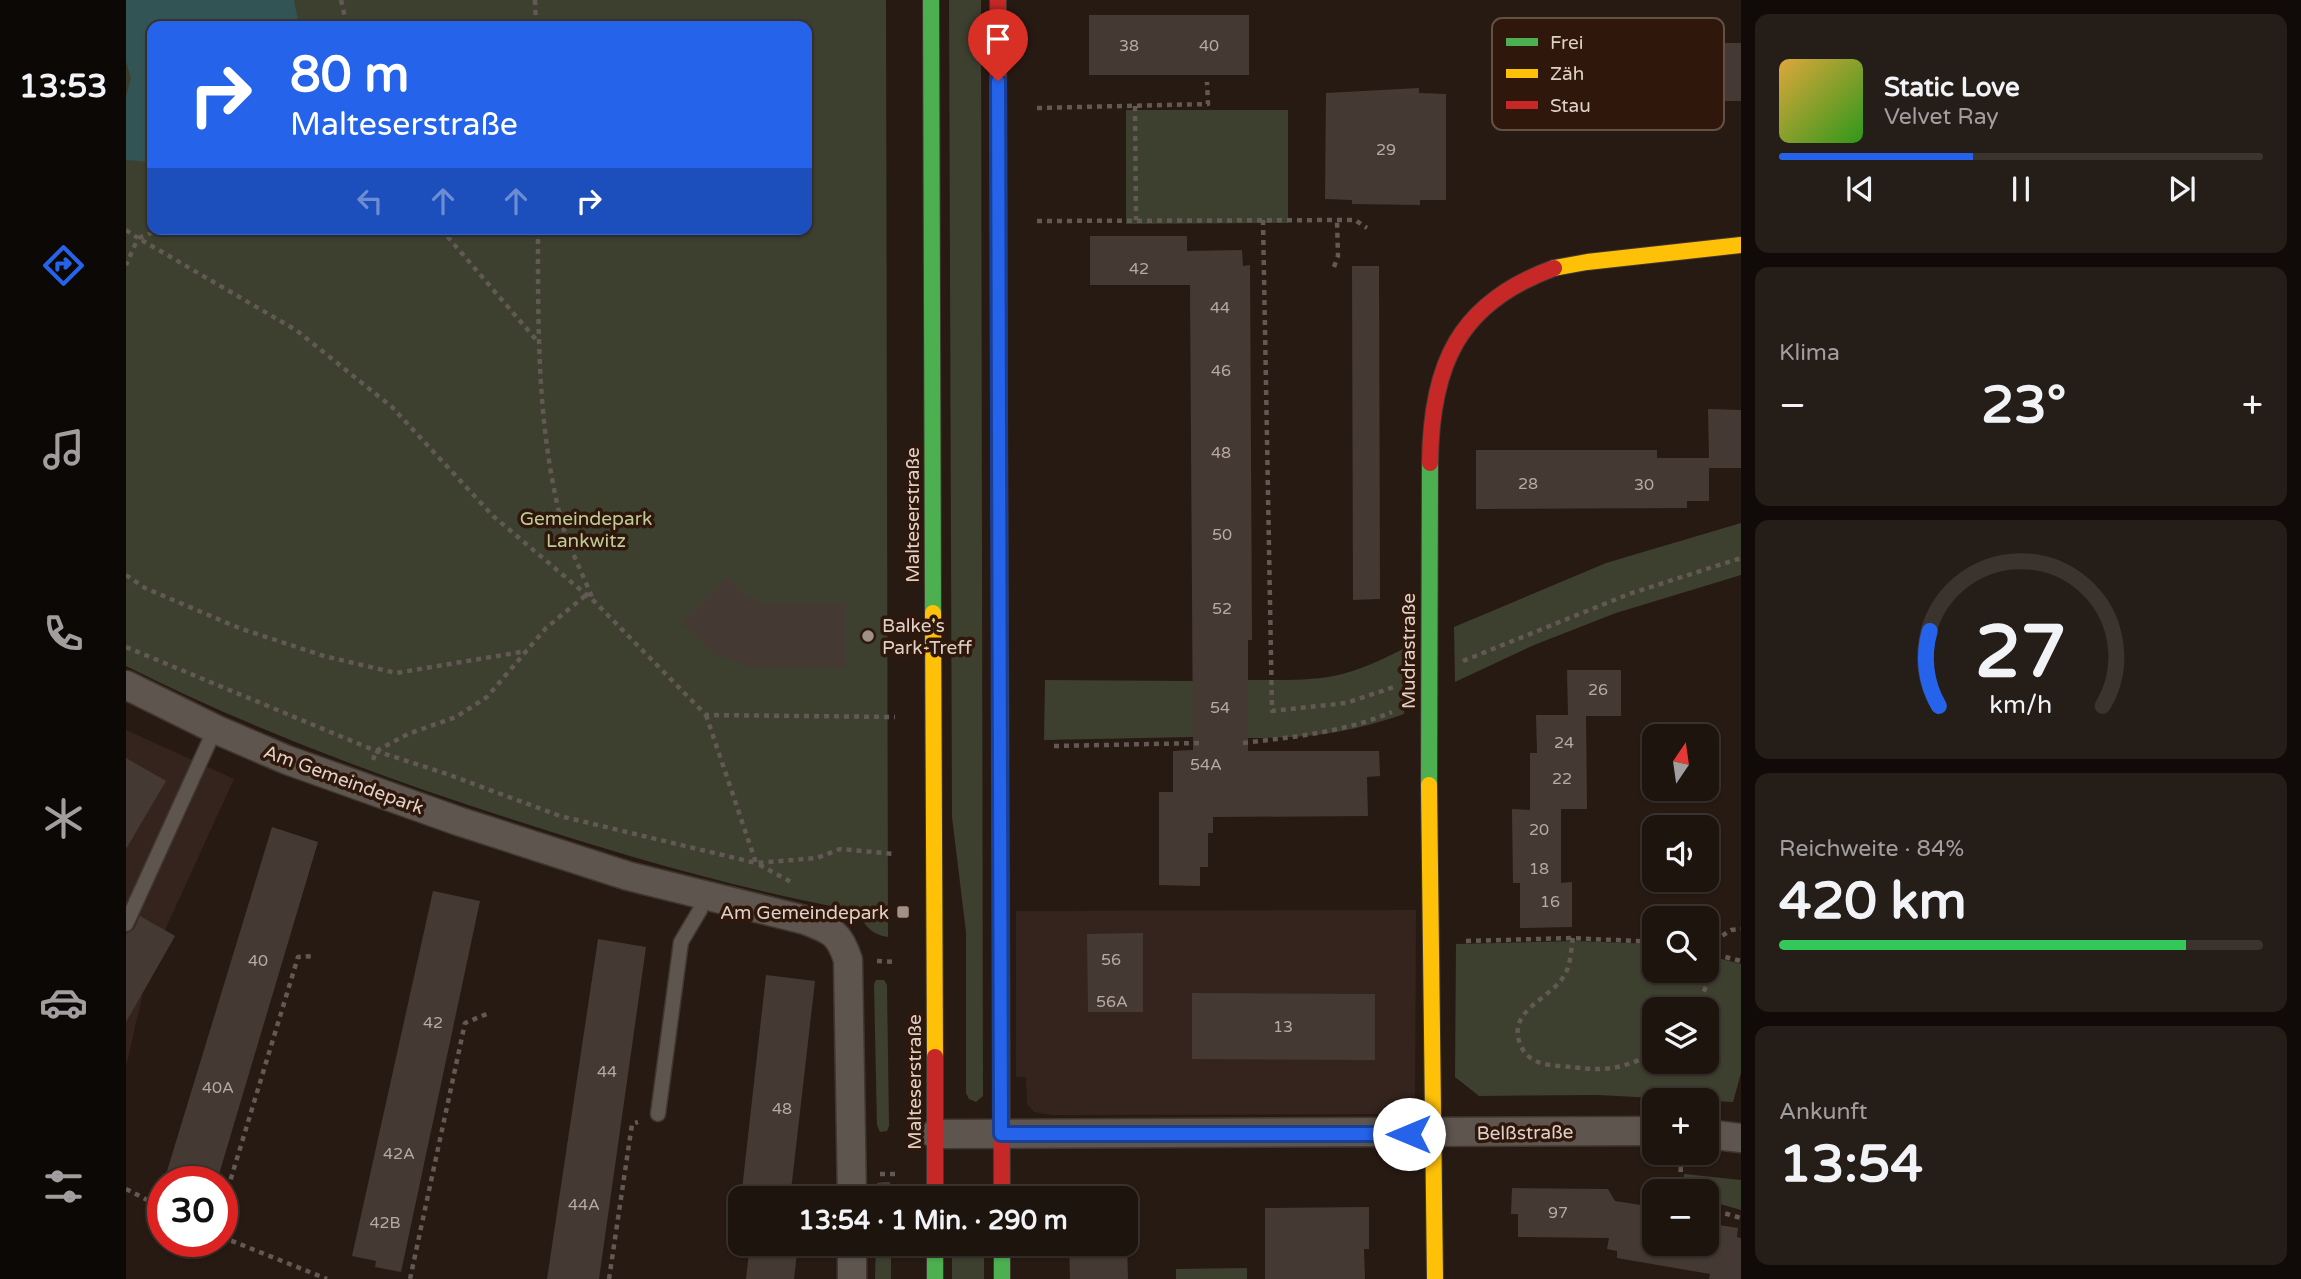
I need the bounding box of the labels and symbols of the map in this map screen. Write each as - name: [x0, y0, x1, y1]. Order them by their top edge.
- pin: [968, 9, 1028, 81]
- legend: [1492, 18, 1724, 130]
- text: Frei: [1550, 32, 1584, 54]
- house number: 38: [1119, 36, 1139, 56]
- house number: 40: [1199, 36, 1219, 56]
- text: Zäh: [1550, 63, 1584, 85]
- text: Stau: [1550, 95, 1591, 117]
- house number: 29: [1376, 140, 1396, 160]
- house number: 42: [1129, 259, 1149, 279]
- house number: 44: [1210, 298, 1230, 318]
- house number: 46: [1211, 361, 1231, 381]
- house number: 48: [1211, 443, 1231, 463]
- street label: Malteserstraße: [902, 447, 924, 583]
- house number: 28: [1518, 474, 1538, 494]
- house number: 30: [1634, 475, 1654, 495]
- park label: Gemeindepark Lankwitz: [520, 508, 652, 552]
- house number: 50: [1212, 525, 1232, 545]
- street label: Mudrastraße: [1398, 593, 1420, 709]
- house number: 52: [1212, 599, 1232, 619]
- place label: Balke's Park-Treff: [882, 615, 972, 659]
- marker: Balke's Park-Treff: [860, 628, 876, 644]
- house number: 26: [1588, 680, 1608, 700]
- house number: 54: [1210, 698, 1230, 718]
- north arrow: [1642, 724, 1718, 802]
- house number: 24: [1554, 733, 1574, 753]
- street label: Am Gemeindepark: [260, 741, 427, 819]
- house number: 54A: [1190, 755, 1222, 775]
- house number: 22: [1552, 769, 1572, 789]
- house number: 20: [1529, 820, 1549, 840]
- house number: 18: [1529, 859, 1549, 879]
- house number: 16: [1540, 892, 1560, 912]
- place label: Am Gemeindepark: [720, 902, 889, 924]
- marker: Am Gemeindepark: [895, 904, 911, 920]
- house number: 56: [1101, 950, 1121, 970]
- house number: 40: [248, 951, 268, 971]
- house number: 56A: [1096, 992, 1128, 1012]
- house number: 42: [423, 1013, 443, 1033]
- street label: Malteserstraße: [904, 1014, 926, 1150]
- house number: 13: [1273, 1017, 1293, 1037]
- house number: 44: [597, 1062, 617, 1082]
- house number: 40A: [202, 1078, 234, 1098]
- position arrow: [1372, 1097, 1446, 1171]
- house number: 48: [772, 1099, 792, 1119]
- street label: Belßstraße: [1476, 1121, 1574, 1145]
- house number: 42A: [383, 1144, 415, 1164]
- speed limit sign: 30: [147, 1166, 238, 1257]
- house number: 44A: [568, 1195, 600, 1215]
- house number: 97: [1548, 1203, 1568, 1223]
- house number: 42B: [369, 1213, 401, 1233]

